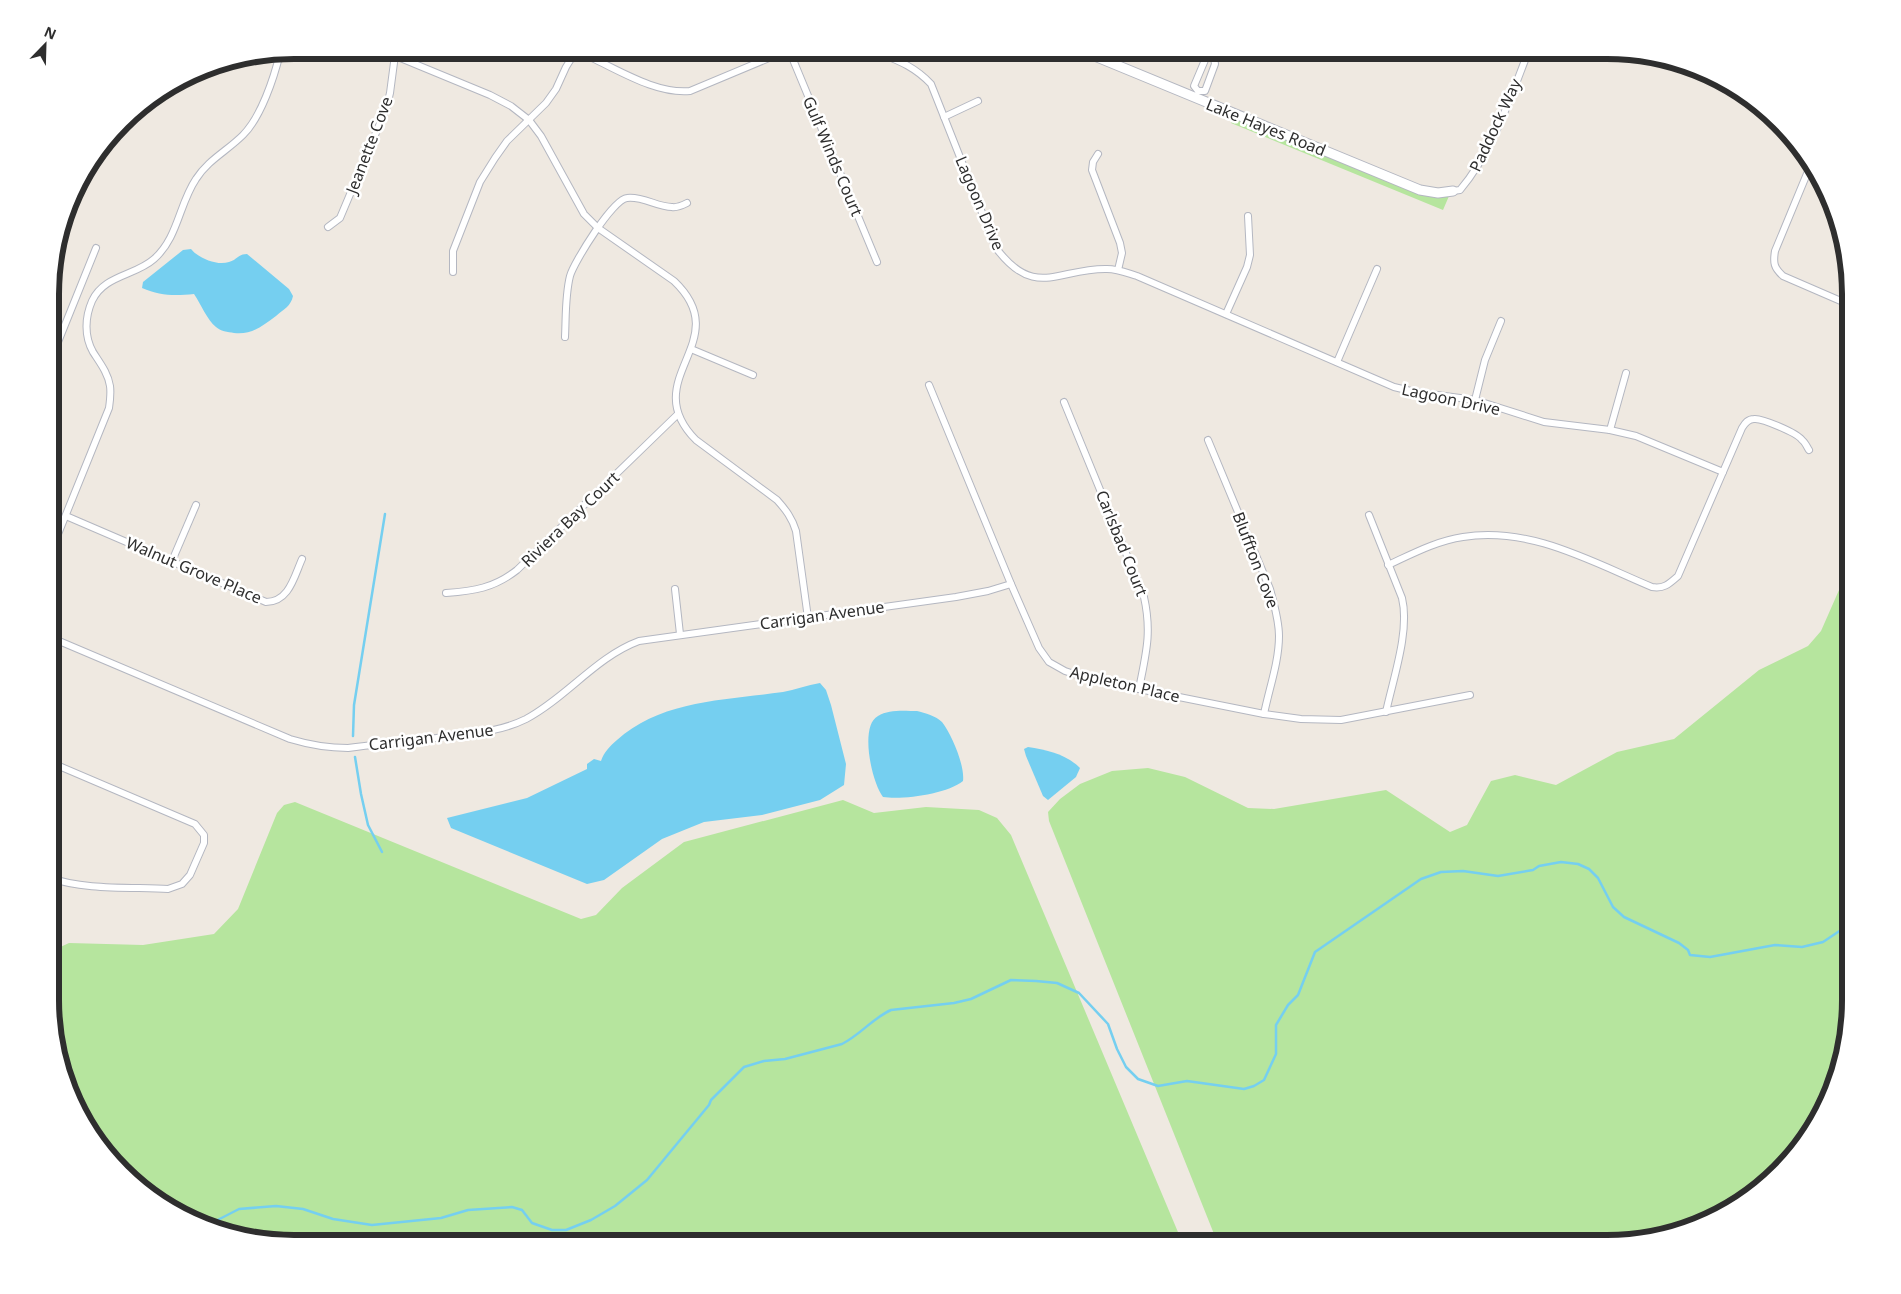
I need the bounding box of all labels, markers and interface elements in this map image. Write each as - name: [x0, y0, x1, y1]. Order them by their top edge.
- north arrow: [20, 20, 70, 70]
- text: N: [41, 22, 59, 44]
- street label: Paddock Way: [1464, 74, 1526, 175]
- street label: Jeanette Cove: [340, 93, 398, 199]
- street label: Gulf Winds Court: [798, 93, 868, 219]
- street label: Lake Hayes Road: [1203, 93, 1329, 161]
- street label: Lagoon Drive: [950, 153, 1010, 253]
- street label: Lagoon Drive: [1400, 378, 1502, 420]
- street label: Riviera Bay Court: [516, 466, 624, 572]
- street label: Carlsbad Court: [1091, 487, 1153, 599]
- street label: Bluffton Cove: [1228, 509, 1284, 611]
- street label: Walnut Grove Place: [123, 531, 265, 609]
- street label: Carrigan Avenue: [758, 595, 886, 635]
- street label: Appleton Place: [1068, 661, 1182, 707]
- street label: Carrigan Avenue: [367, 718, 495, 756]

